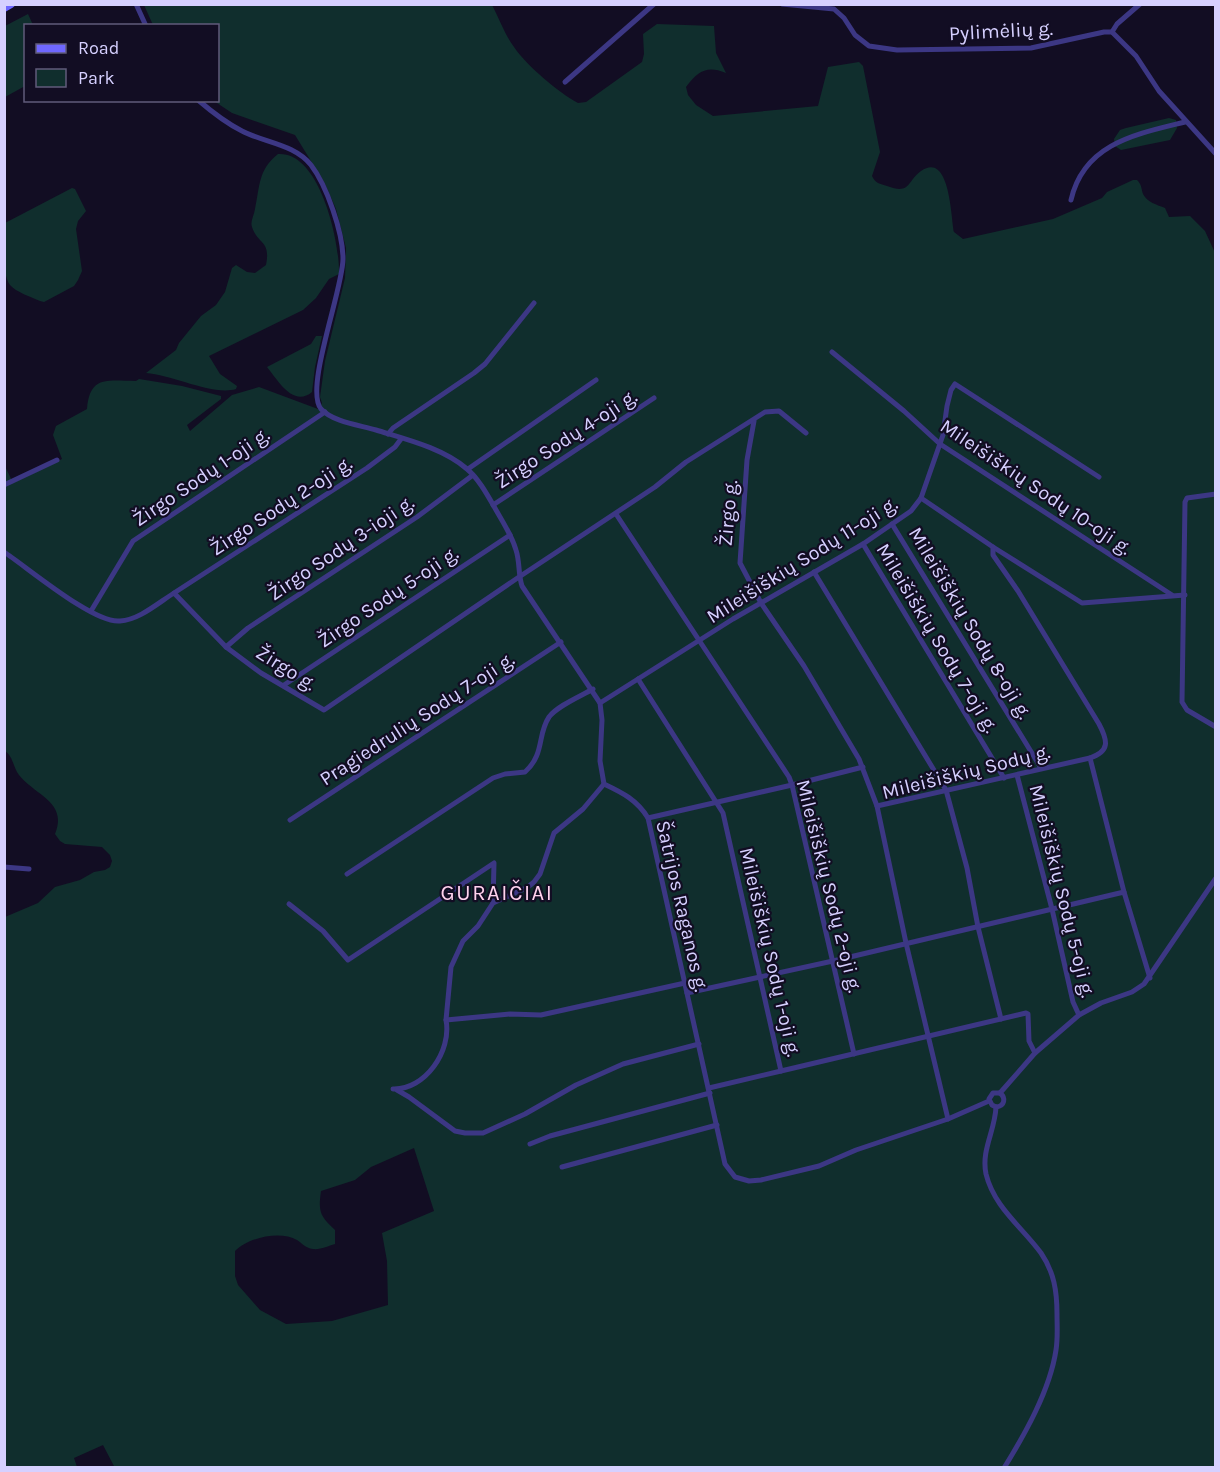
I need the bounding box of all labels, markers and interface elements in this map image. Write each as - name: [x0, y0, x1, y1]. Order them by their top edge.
- street label: Pylimėlių g.: [948, 17, 1054, 45]
- legend: [24, 24, 219, 102]
- text: Road: [78, 37, 119, 59]
- text: Park: [78, 67, 115, 89]
- street label: Žirgo Sodų 4-oji g.: [490, 384, 641, 493]
- street label: Mileišiškių Sodų 10-oji g.: [936, 414, 1136, 560]
- street label: Žirgo Sodų 1-oji g.: [128, 422, 274, 531]
- street label: Žirgo Sodų 2-oji g.: [205, 451, 356, 561]
- street label: Žirgo g.: [713, 479, 742, 547]
- street label: Žirgo Sodų 3-ioji g.: [263, 490, 418, 605]
- street label: Mileišiškių Sodų 11-oji g.: [702, 492, 902, 628]
- street label: Mileišiškių Sodų 8-oji g.: [904, 523, 1036, 723]
- street label: Mileišiškių Sodų 7-oji g.: [871, 539, 1003, 737]
- street label: Žirgo Sodų 5-oji g.: [313, 541, 463, 653]
- street label: Žirgo g.: [252, 640, 321, 695]
- street label: Pragiedrulių Sodų 7-oji g.: [315, 647, 519, 791]
- street label: Mileišiškių Sodų g.: [880, 740, 1052, 804]
- street label: Mileišiškių Sodų 2-oji g.: [791, 777, 867, 995]
- street label: Mileišiškių Sodų 5-oji g.: [1024, 782, 1100, 1000]
- street label: Šatrijos Raganos g.: [651, 818, 714, 994]
- street label: Mileišiškių Sodų 1-oji g.: [735, 845, 805, 1059]
- district label: GURAIČIAI: [441, 879, 553, 906]

